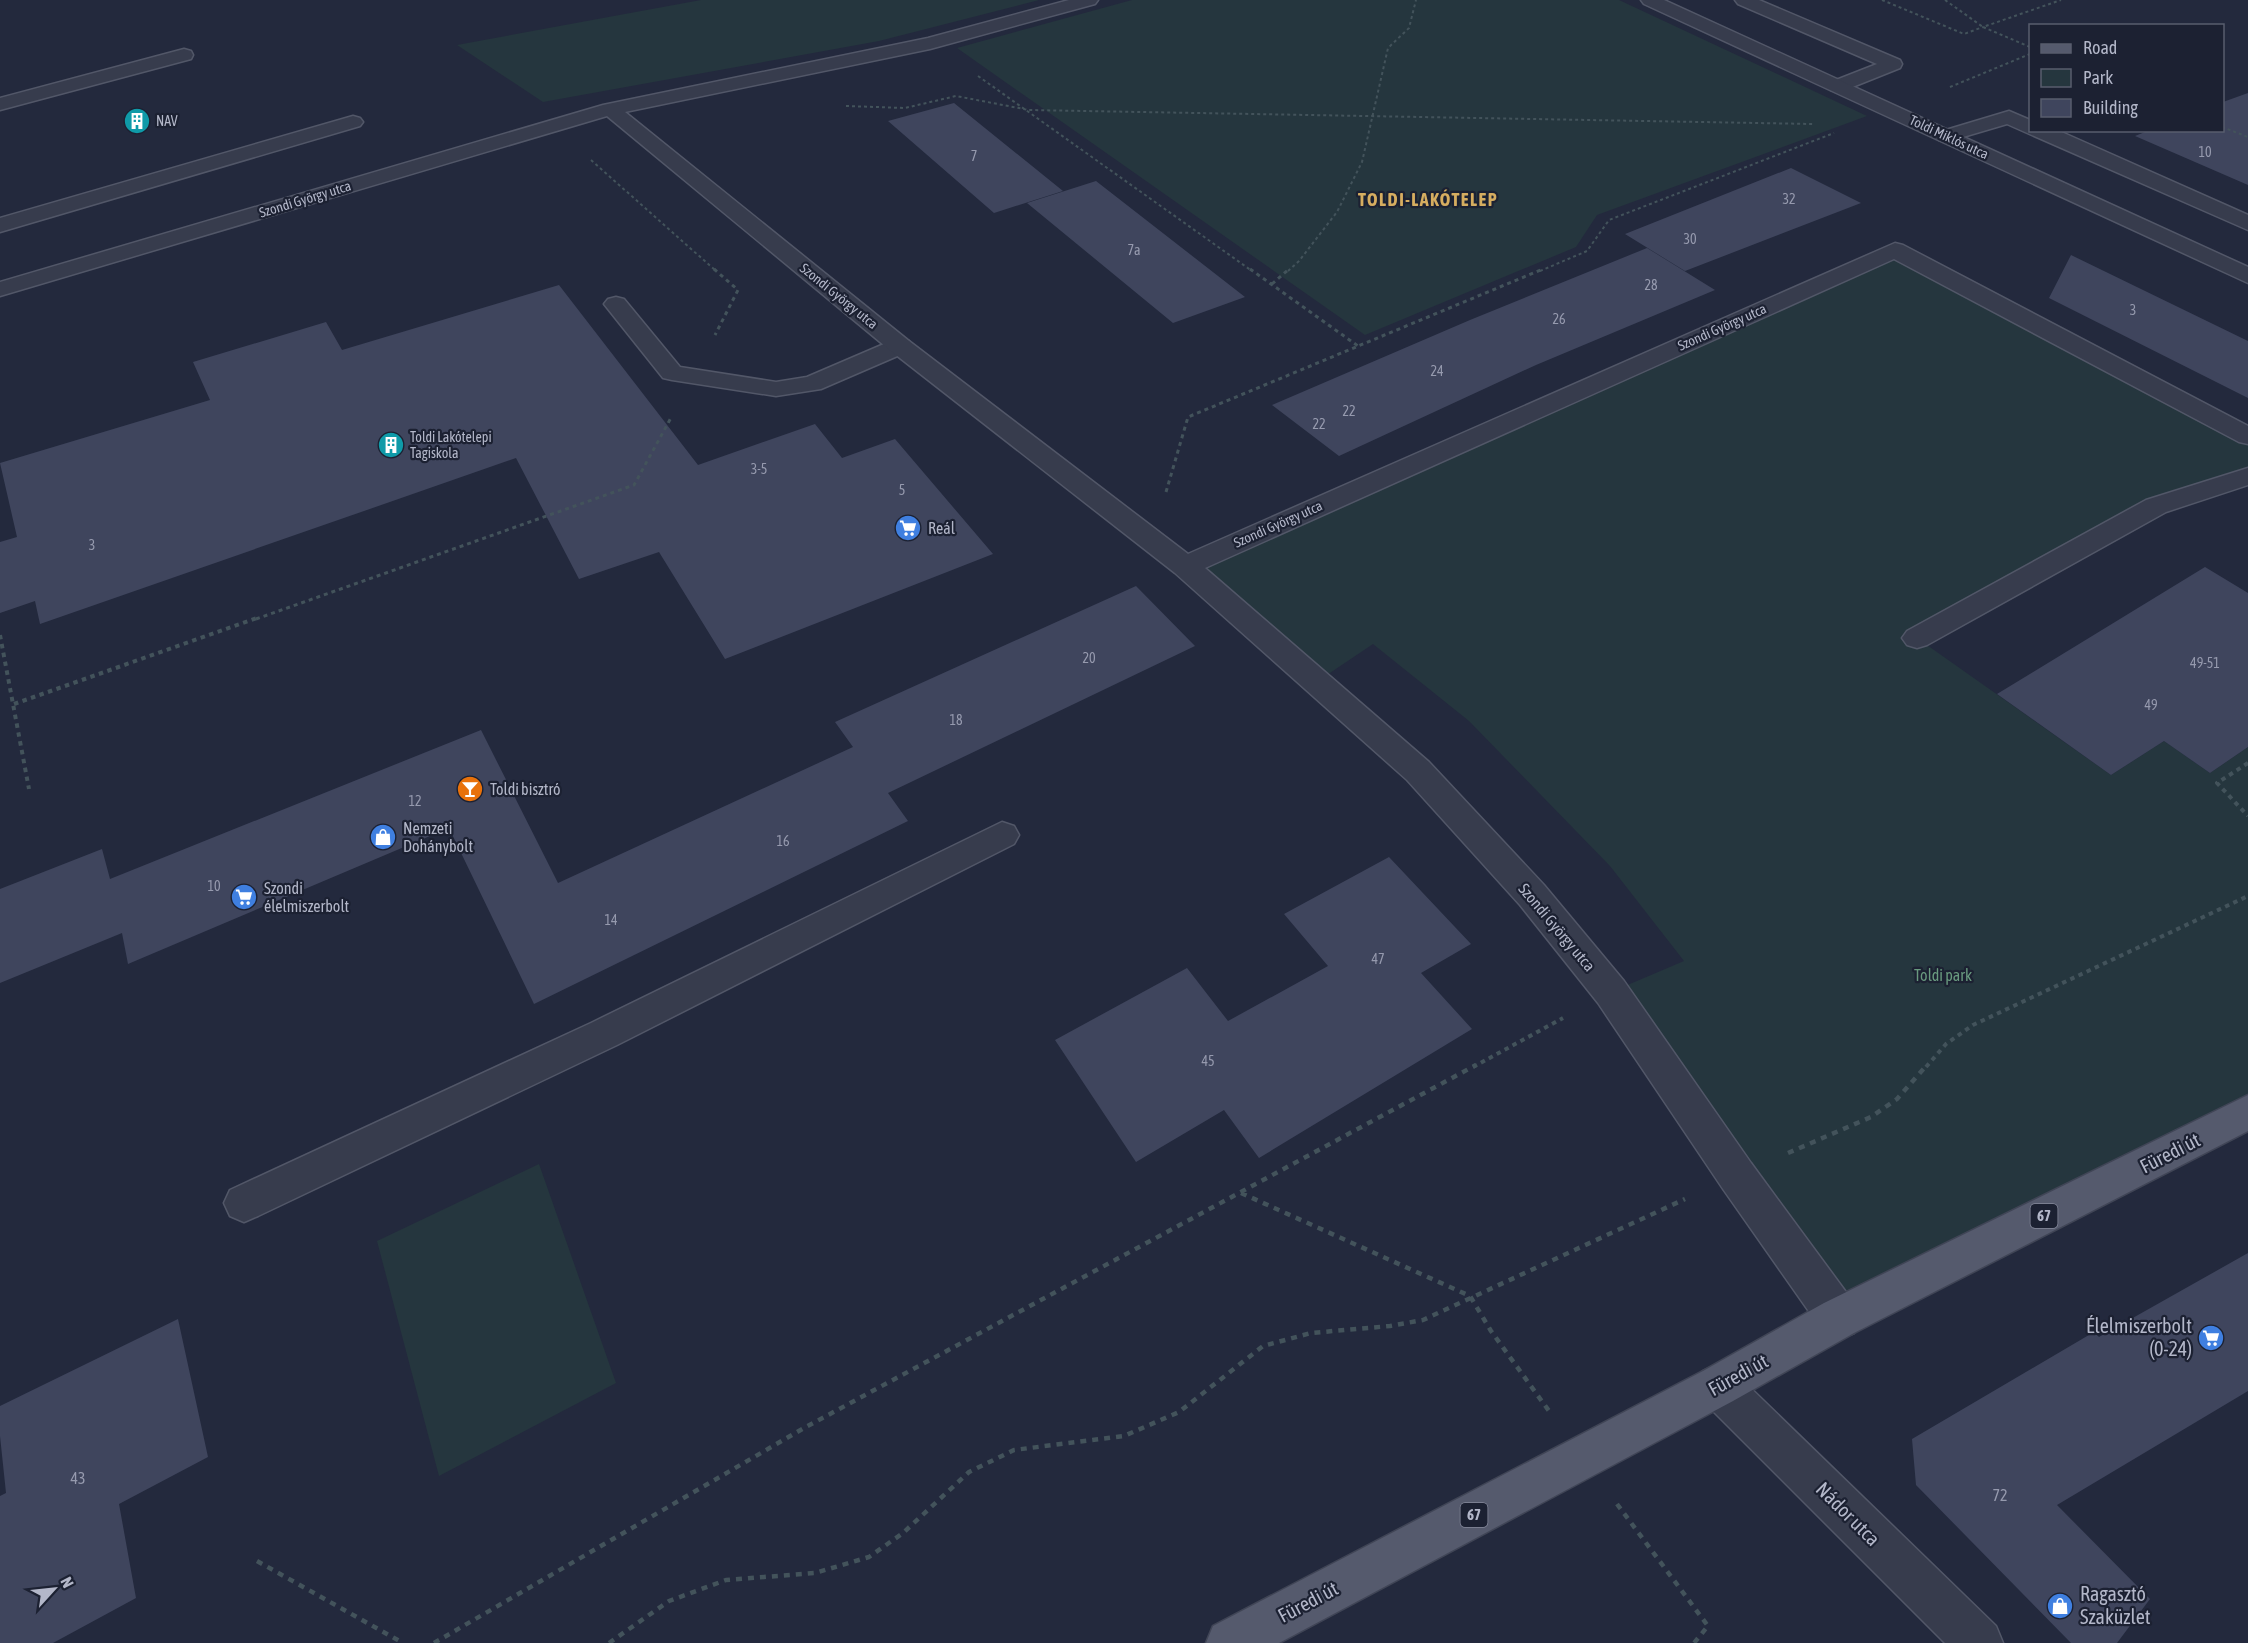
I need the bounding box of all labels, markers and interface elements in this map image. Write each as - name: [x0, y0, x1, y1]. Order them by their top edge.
- legend: [2029, 24, 2224, 132]
- text: Road: [2083, 37, 2117, 58]
- text: Park: [2083, 67, 2113, 88]
- text: Building: [2083, 97, 2138, 118]
- building icon: NAV: [122, 106, 152, 136]
- street label: Toldi Miklós utca: [1907, 112, 1991, 162]
- place label: NAV: [156, 113, 178, 129]
- house number: 10: [2198, 144, 2212, 160]
- house number: 7: [971, 148, 977, 164]
- street label: Szondi György utca: [257, 177, 353, 221]
- district label: TOLDI-LAKÓTELEP: [1358, 189, 1498, 210]
- house number: 32: [1782, 191, 1796, 207]
- house number: 30: [1683, 231, 1697, 247]
- house number: 7a: [1127, 242, 1141, 258]
- street label: Szondi György utca: [797, 260, 881, 332]
- house number: 28: [1644, 277, 1658, 293]
- street label: Szondi György utca: [1675, 300, 1769, 354]
- house number: 3: [2130, 302, 2136, 318]
- house number: 26: [1552, 311, 1566, 327]
- house number: 24: [1430, 363, 1444, 379]
- house number: 22: [1342, 403, 1356, 419]
- house number: 22: [1312, 416, 1326, 432]
- place label: Toldi Lakótelepi Tagiskola: [410, 429, 492, 461]
- building icon: Toldi Lakótelepi Tagiskola: [376, 430, 406, 460]
- house number: 3-5: [751, 461, 767, 477]
- house number: 5: [899, 482, 905, 498]
- street label: Szondi György utca: [1231, 497, 1325, 551]
- supermarket icon: Reál: [893, 513, 923, 543]
- place label: Reál: [928, 519, 956, 537]
- house number: 3: [89, 537, 95, 553]
- house number: 20: [1082, 650, 1096, 666]
- house number: 49-51: [2190, 655, 2220, 671]
- house number: 49: [2144, 697, 2158, 713]
- house number: 18: [949, 712, 963, 728]
- bar icon: Toldi bisztró: [455, 774, 485, 804]
- place label: Toldi bisztró: [490, 780, 561, 798]
- house number: 12: [408, 793, 422, 809]
- place label: Nemzeti Dohánybolt: [403, 819, 473, 856]
- shop icon: Nemzeti Dohánybolt: [368, 822, 398, 852]
- house number: 16: [776, 833, 790, 849]
- house number: 10: [207, 878, 221, 894]
- place label: Szondi élelmiszerbolt: [264, 879, 350, 915]
- street label: Szondi György utca: [1514, 879, 1599, 975]
- supermarket icon: Szondi élelmiszerbolt: [229, 882, 259, 912]
- house number: 14: [604, 912, 618, 928]
- house number: 47: [1371, 951, 1385, 967]
- park label: Toldi park: [1914, 966, 1972, 985]
- house number: 45: [1201, 1053, 1215, 1069]
- street label: Füredi út: [2136, 1128, 2204, 1177]
- road number: 67: [2030, 1204, 2058, 1228]
- place label: Élelmiszerbolt (0-24): [2086, 1314, 2192, 1360]
- supermarket icon: Élelmiszerbolt (0-24): [2196, 1323, 2226, 1353]
- street label: Füredi út: [1704, 1349, 1772, 1400]
- house number: 43: [70, 1469, 86, 1487]
- street label: Nádor utca: [1812, 1477, 1885, 1550]
- house number: 72: [1992, 1486, 2008, 1504]
- road number: 67: [1460, 1503, 1488, 1527]
- north arrow: [24, 1559, 84, 1619]
- text: N: [57, 1574, 78, 1590]
- street label: Füredi út: [1274, 1576, 1342, 1627]
- place label: Ragasztó Szaküzlet: [2080, 1582, 2151, 1628]
- shop icon: Ragasztó Szaküzlet: [2045, 1591, 2075, 1621]

